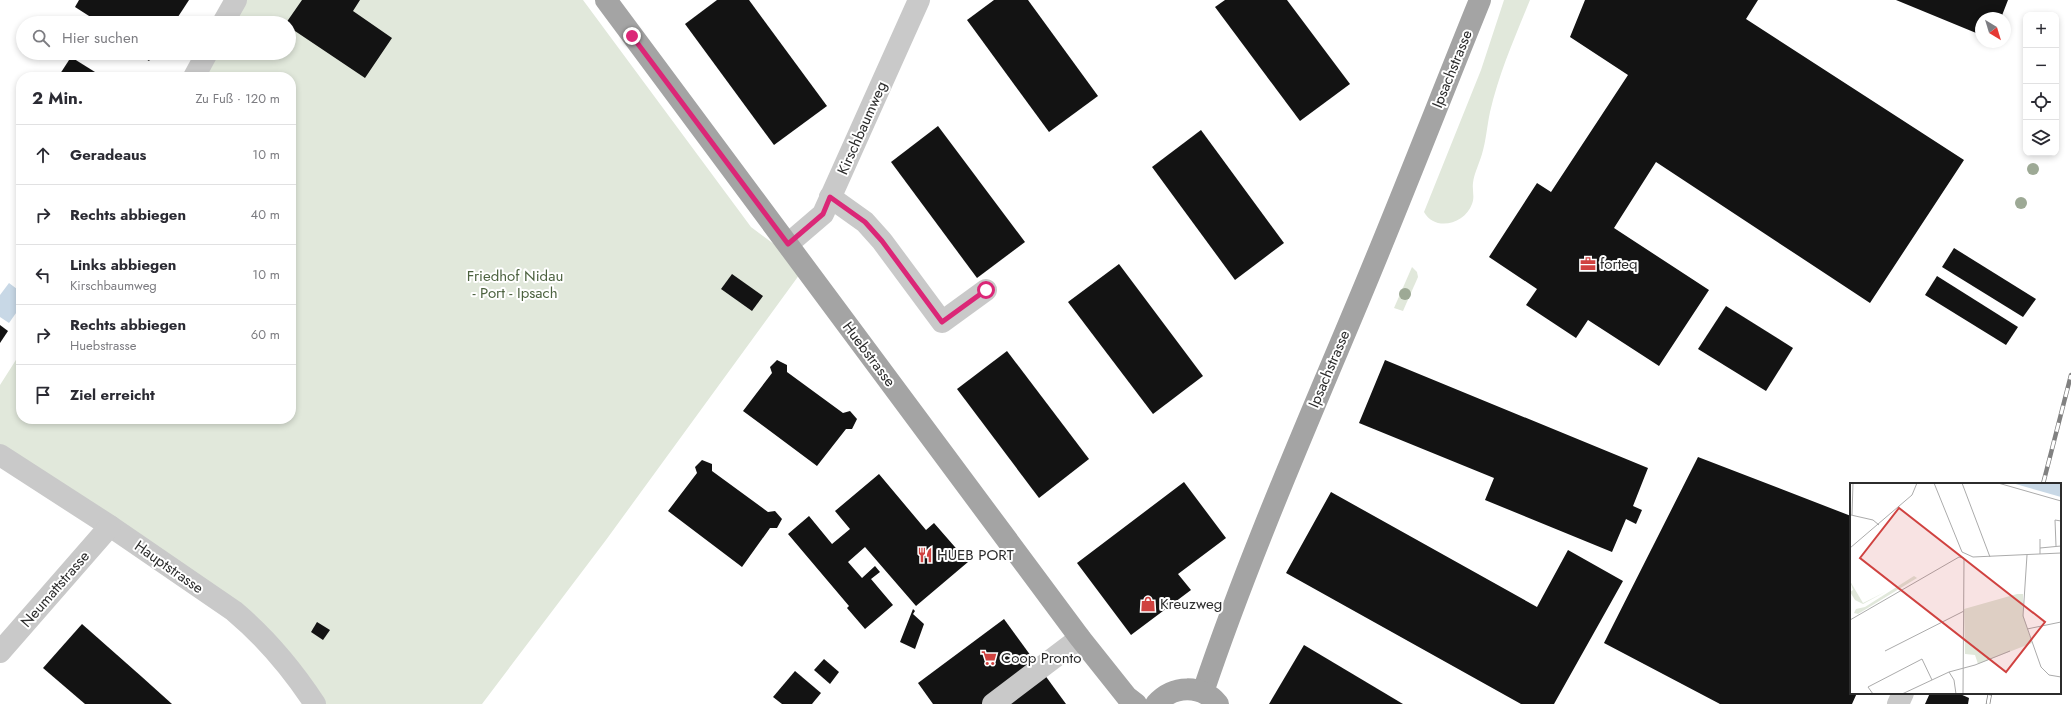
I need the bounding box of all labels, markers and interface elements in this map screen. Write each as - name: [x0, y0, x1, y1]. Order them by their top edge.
- north arrow: [1975, 12, 2011, 48]
- map controls: [2023, 12, 2059, 156]
- button: +: [2023, 12, 2059, 48]
- search box: [16, 16, 296, 60]
- street label: Ipsachstrasse: [1426, 26, 1478, 111]
- icon: search: [30, 27, 52, 49]
- text: Hier suchen: [62, 27, 139, 49]
- route end: [623, 27, 641, 45]
- button: −: [2023, 48, 2059, 84]
- street label: Kirschbaumweg: [832, 78, 892, 178]
- button: locate: [2023, 84, 2059, 120]
- text: 2 Min.: [32, 86, 83, 110]
- text: Zu Fuß · 120 m: [195, 89, 280, 108]
- button: layers: [2023, 120, 2059, 156]
- icon: ahead: [32, 144, 54, 166]
- text: Geradeaus: [70, 144, 146, 166]
- text: 10 m: [252, 145, 280, 164]
- icon: right: [32, 204, 54, 226]
- text: Rechts abbiegen: [70, 204, 186, 226]
- text: 40 m: [251, 205, 280, 224]
- place label: forteq: [1600, 253, 1638, 275]
- text: Links abbiegen: [70, 254, 176, 276]
- office icon: forteq: [1579, 255, 1597, 273]
- icon: left: [32, 264, 54, 286]
- text: 10 m: [252, 265, 280, 284]
- park label: Friedhof Nidau - Port - Ipsach: [467, 265, 563, 304]
- text: Kirschbaumweg: [70, 276, 157, 295]
- route start: [977, 281, 995, 299]
- text: Rechts abbiegen: [70, 314, 186, 336]
- street label: Huebstrasse: [837, 317, 901, 391]
- icon: right: [32, 324, 54, 346]
- text: 60 m: [251, 325, 280, 344]
- street label: Ipsachstrasse: [1303, 327, 1355, 411]
- text: Huebstrasse: [70, 336, 136, 355]
- icon: arrive: [32, 384, 54, 406]
- text: Ziel erreicht: [70, 384, 155, 406]
- inset map: [1850, 483, 2061, 694]
- street label: Hauptstrasse: [130, 535, 208, 599]
- place label: HUEB PORT: [937, 544, 1014, 566]
- street label: Neumattstrasse: [15, 546, 95, 632]
- restaurant icon: HUEB PORT: [916, 546, 934, 564]
- place label: Kreuzweg: [1160, 593, 1222, 615]
- shop icon: Kreuzweg: [1139, 595, 1157, 613]
- place label: Coop Pronto: [1001, 647, 1081, 669]
- supermarket icon: Coop Pronto: [980, 649, 998, 667]

